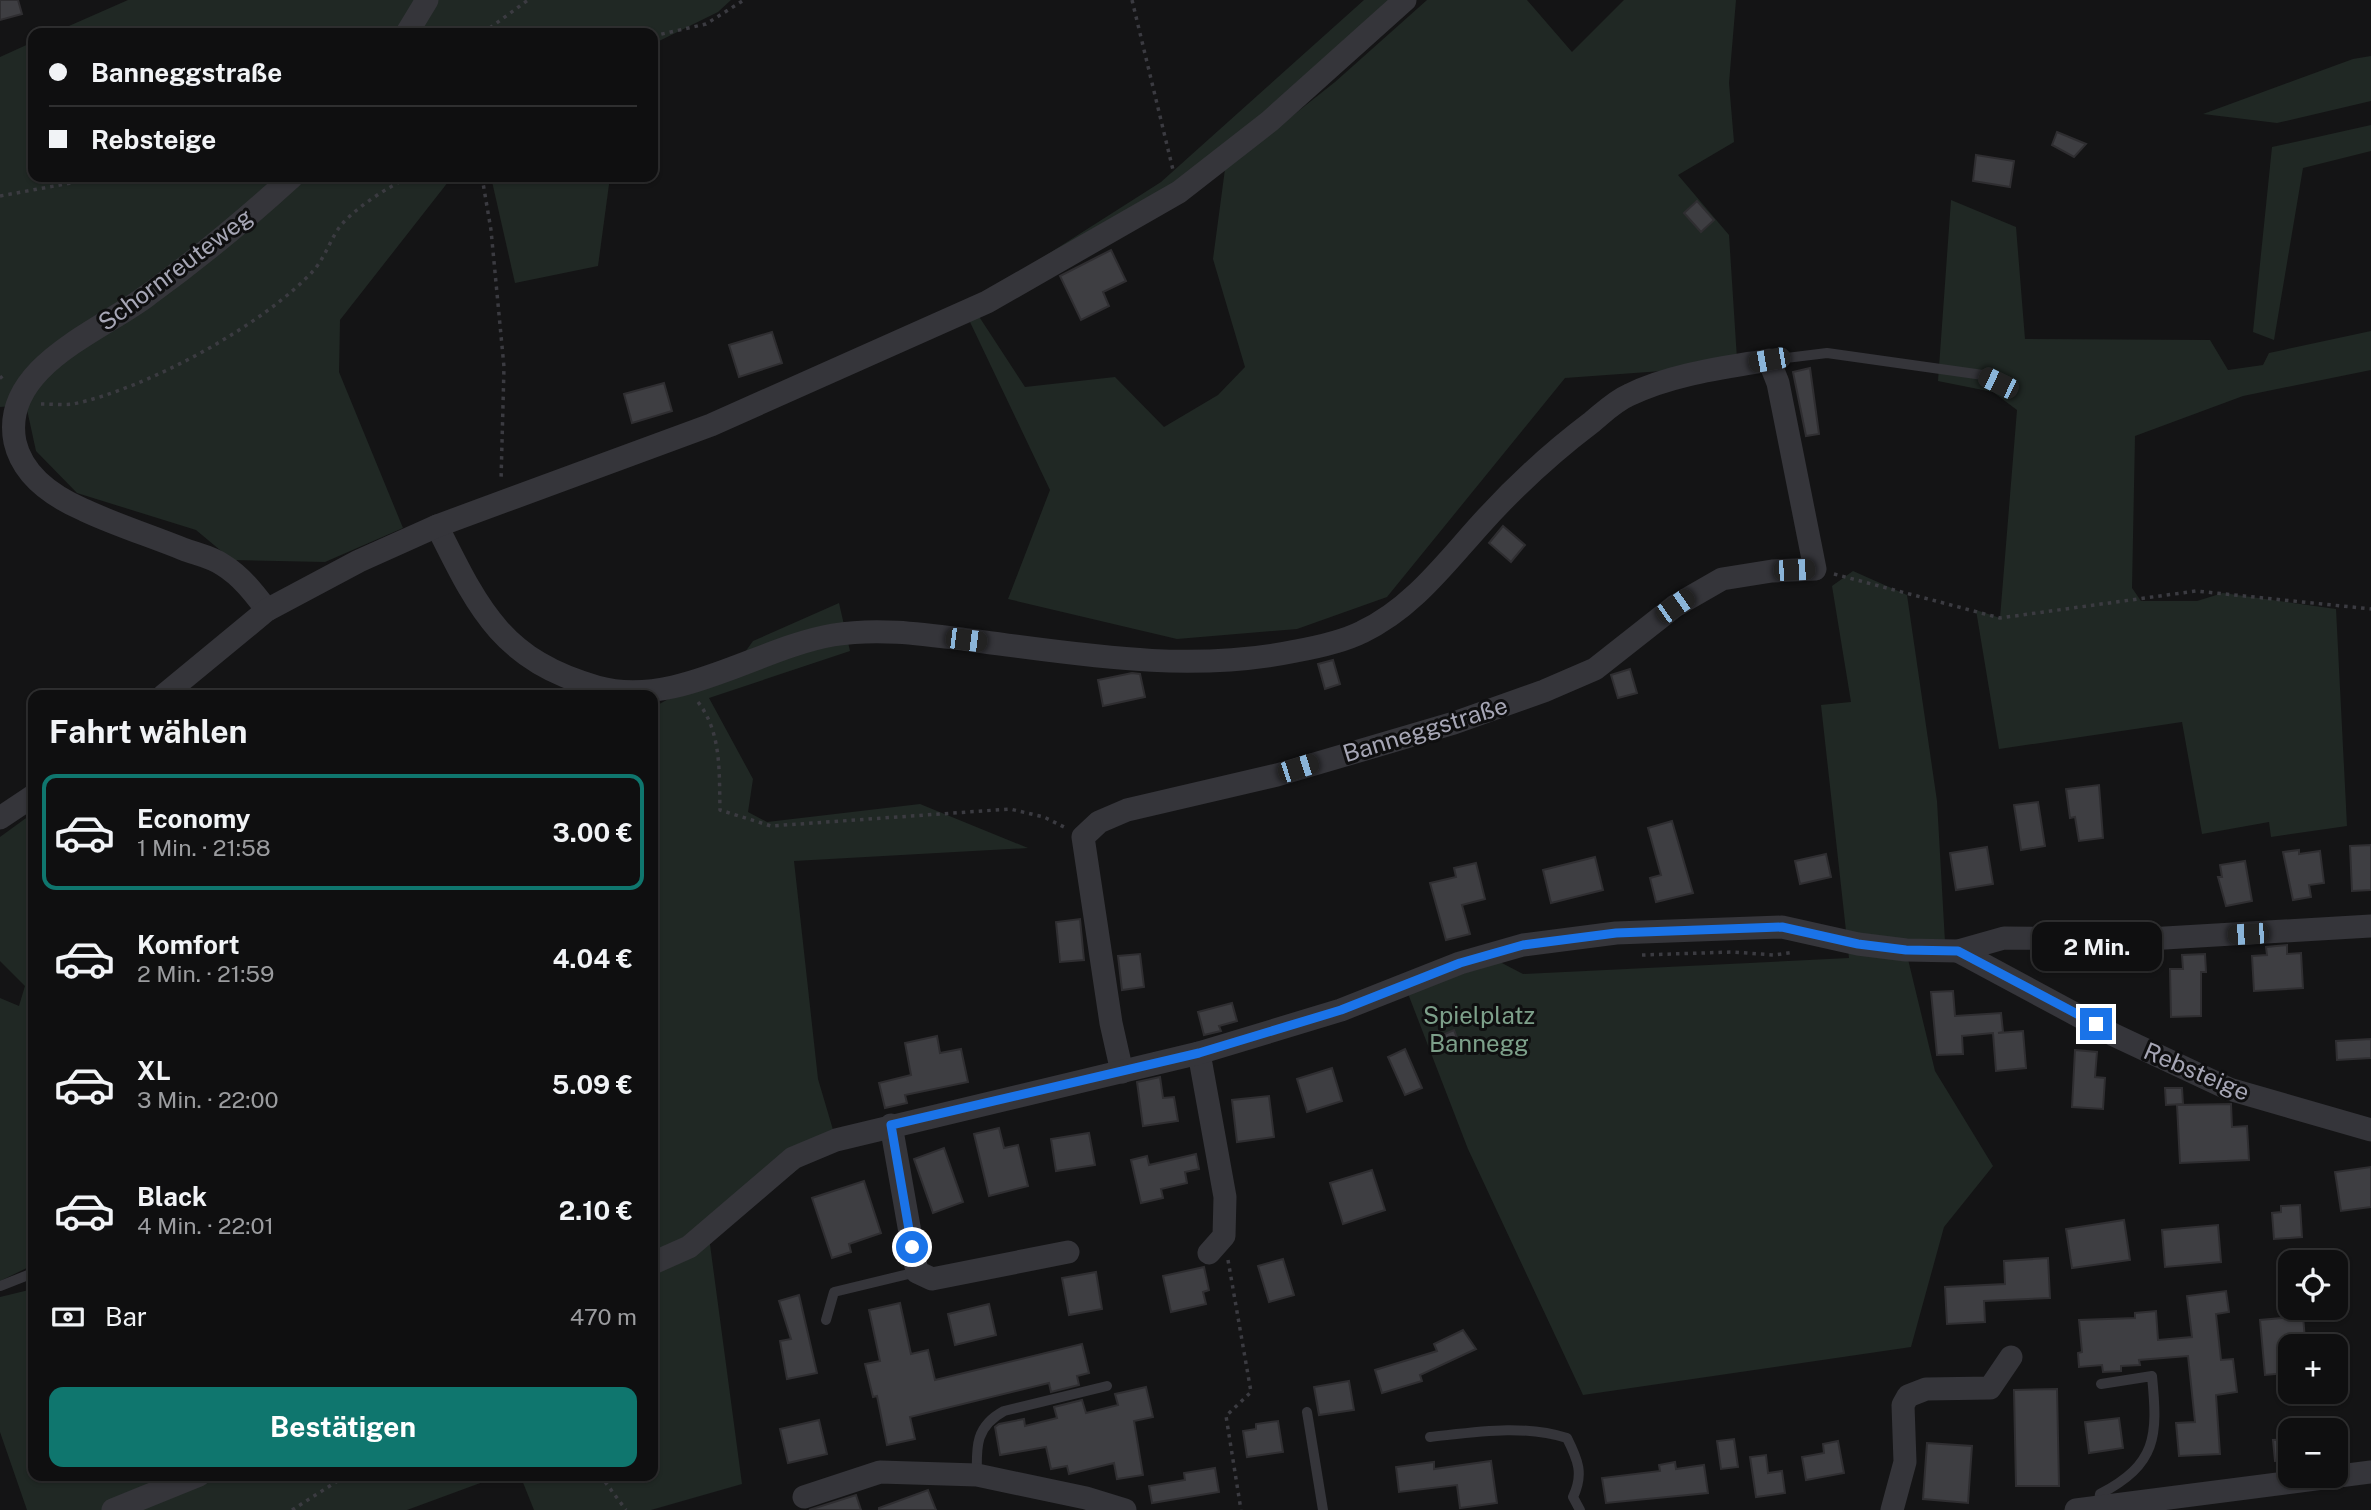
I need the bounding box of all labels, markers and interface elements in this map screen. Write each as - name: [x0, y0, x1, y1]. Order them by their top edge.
- text: Banneggstraße: [91, 57, 282, 88]
- text: Rebsteige: [91, 124, 216, 155]
- street label: Schornreuteweg: [92, 202, 258, 336]
- car: [1747, 346, 1792, 374]
- car: [1975, 364, 2022, 402]
- car: [1773, 559, 1816, 581]
- car: [1652, 585, 1699, 627]
- car: [944, 627, 989, 653]
- street label: Banneggstraße: [1339, 691, 1511, 767]
- text: Fahrt wählen: [49, 713, 248, 750]
- car: [1275, 752, 1322, 784]
- icon: car: [53, 801, 116, 864]
- text: Economy: [137, 803, 250, 834]
- text: 3.00 €: [552, 817, 633, 848]
- text: 1 Min. · 21:58: [137, 834, 271, 861]
- callout: 2 Min.: [2031, 922, 2161, 972]
- car: [2227, 922, 2270, 946]
- icon: car: [53, 927, 116, 990]
- text: Komfort: [137, 929, 239, 960]
- text: 2 Min.: [2064, 933, 2130, 960]
- text: 4.04 €: [552, 943, 633, 974]
- text: 2 Min. · 21:59: [137, 960, 274, 987]
- park label: Spielplatz Bannegg: [1423, 1001, 1535, 1057]
- route end: [2080, 1008, 2112, 1040]
- street label: Rebsteige: [2140, 1036, 2254, 1106]
- icon: car: [53, 1053, 116, 1116]
- text: XL: [137, 1055, 171, 1086]
- text: 5.09 €: [552, 1069, 633, 1100]
- text: 3 Min. · 22:00: [137, 1086, 279, 1113]
- icon: car: [53, 1179, 116, 1242]
- text: Black: [137, 1181, 207, 1212]
- text: 2.10 €: [559, 1195, 633, 1226]
- text: 4 Min. · 22:01: [137, 1212, 274, 1239]
- route start: [896, 1231, 928, 1263]
- map controls: [2278, 1250, 2348, 1488]
- button: locate: [2278, 1250, 2348, 1320]
- icon: cash: [49, 1298, 87, 1336]
- text: Bar: [105, 1301, 147, 1332]
- text: 470 m: [570, 1303, 637, 1330]
- button: +: [2278, 1334, 2348, 1404]
- button: Bestätigen: [49, 1387, 637, 1467]
- button: −: [2278, 1418, 2348, 1488]

